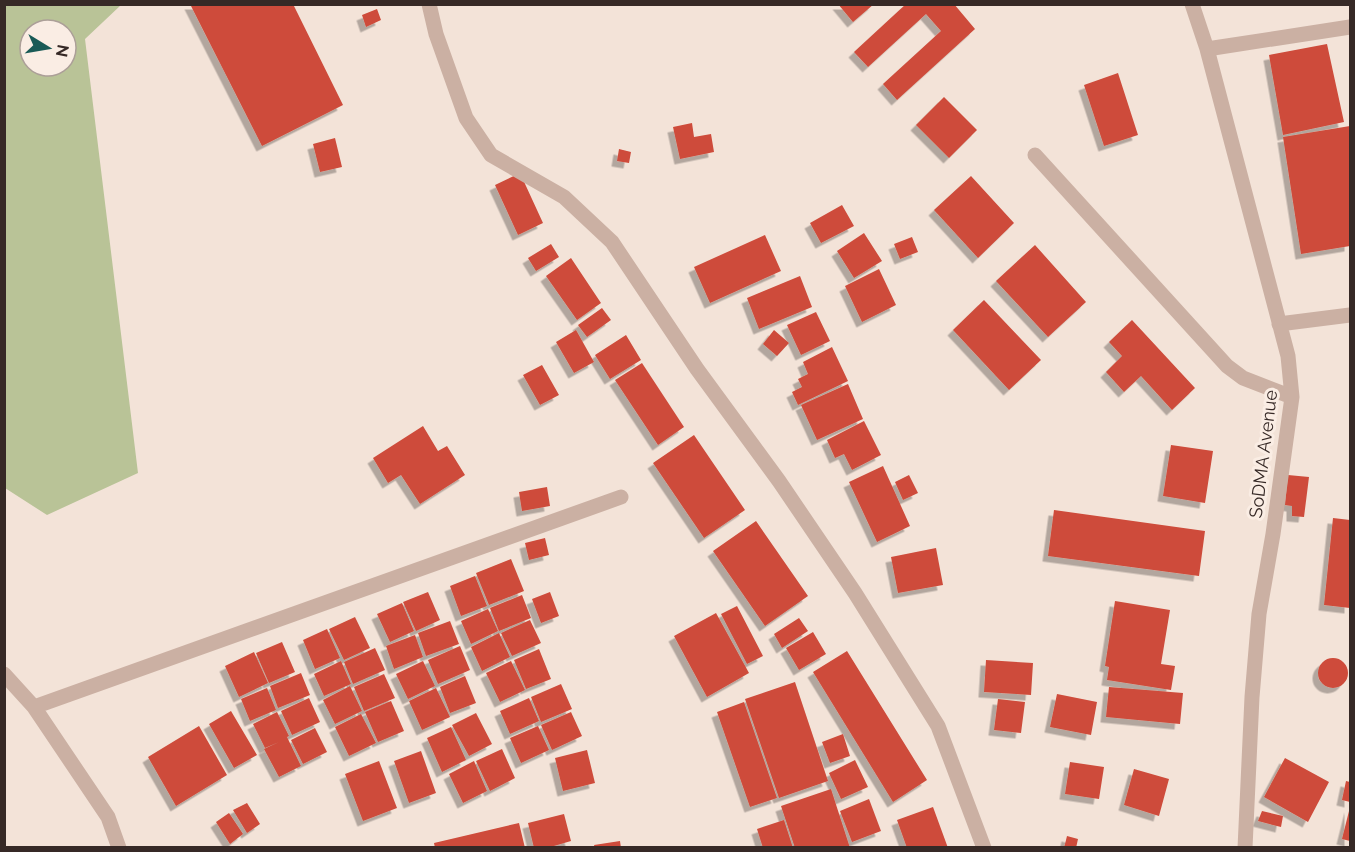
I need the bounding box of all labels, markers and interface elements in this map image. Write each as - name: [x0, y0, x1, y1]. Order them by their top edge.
- north arrow: [18, 18, 78, 78]
- text: N: [52, 43, 73, 59]
- street label: SoDMA Avenue: [1245, 388, 1281, 519]

